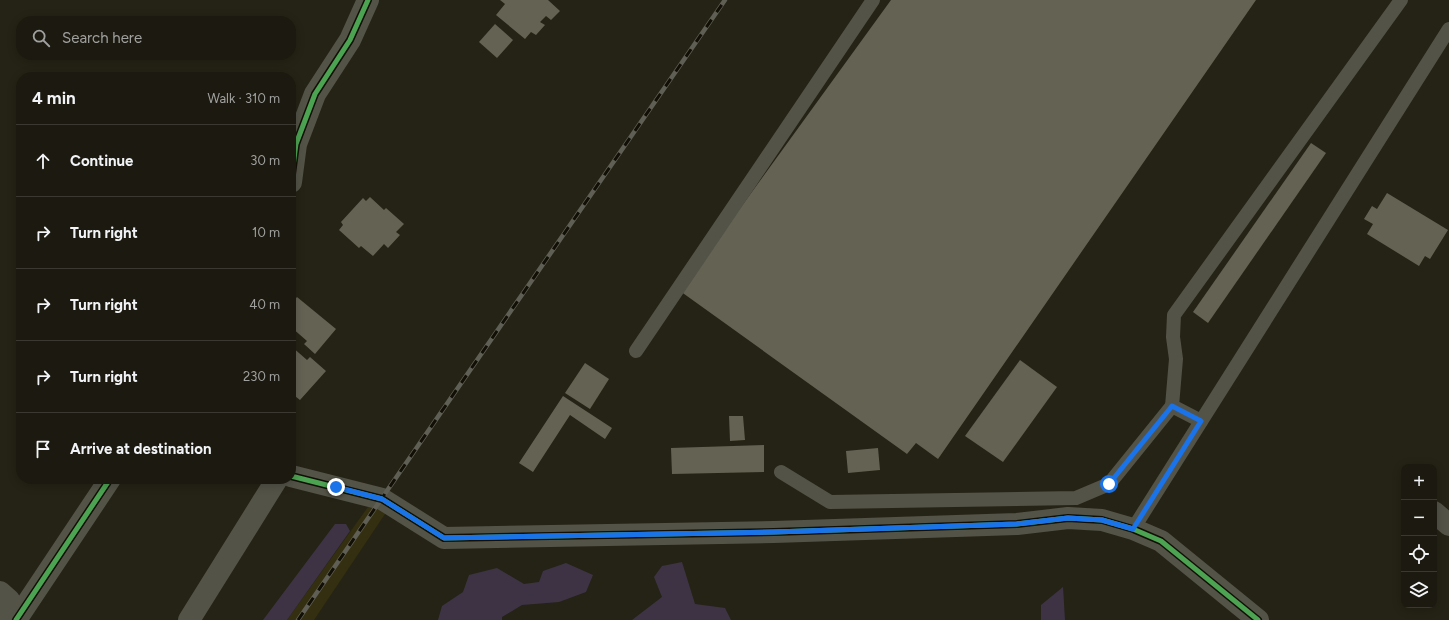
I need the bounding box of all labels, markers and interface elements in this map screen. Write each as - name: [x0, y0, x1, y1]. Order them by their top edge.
- search box: [16, 16, 296, 60]
- icon: search: [30, 27, 52, 49]
- text: Search here: [62, 29, 142, 47]
- text: 4 min: [32, 88, 76, 108]
- text: Walk · 310 m: [207, 91, 280, 106]
- icon: ahead: [32, 150, 54, 172]
- text: Continue: [70, 152, 133, 170]
- text: 30 m: [250, 153, 280, 168]
- icon: right: [32, 222, 54, 244]
- text: Turn right: [70, 224, 138, 242]
- text: 10 m: [252, 225, 280, 240]
- icon: right: [32, 294, 54, 316]
- text: Turn right: [70, 296, 138, 314]
- text: 40 m: [249, 297, 280, 312]
- icon: right: [32, 366, 54, 388]
- text: Turn right: [70, 368, 138, 386]
- text: 230 m: [243, 369, 280, 384]
- icon: arrive: [32, 438, 54, 460]
- text: Arrive at destination: [70, 440, 211, 458]
- map controls: [1401, 464, 1437, 608]
- button: +: [1401, 464, 1437, 500]
- route start: [1100, 475, 1118, 493]
- route end: [327, 478, 345, 496]
- button: −: [1401, 500, 1437, 536]
- button: locate: [1401, 536, 1437, 572]
- button: layers: [1401, 572, 1437, 608]

